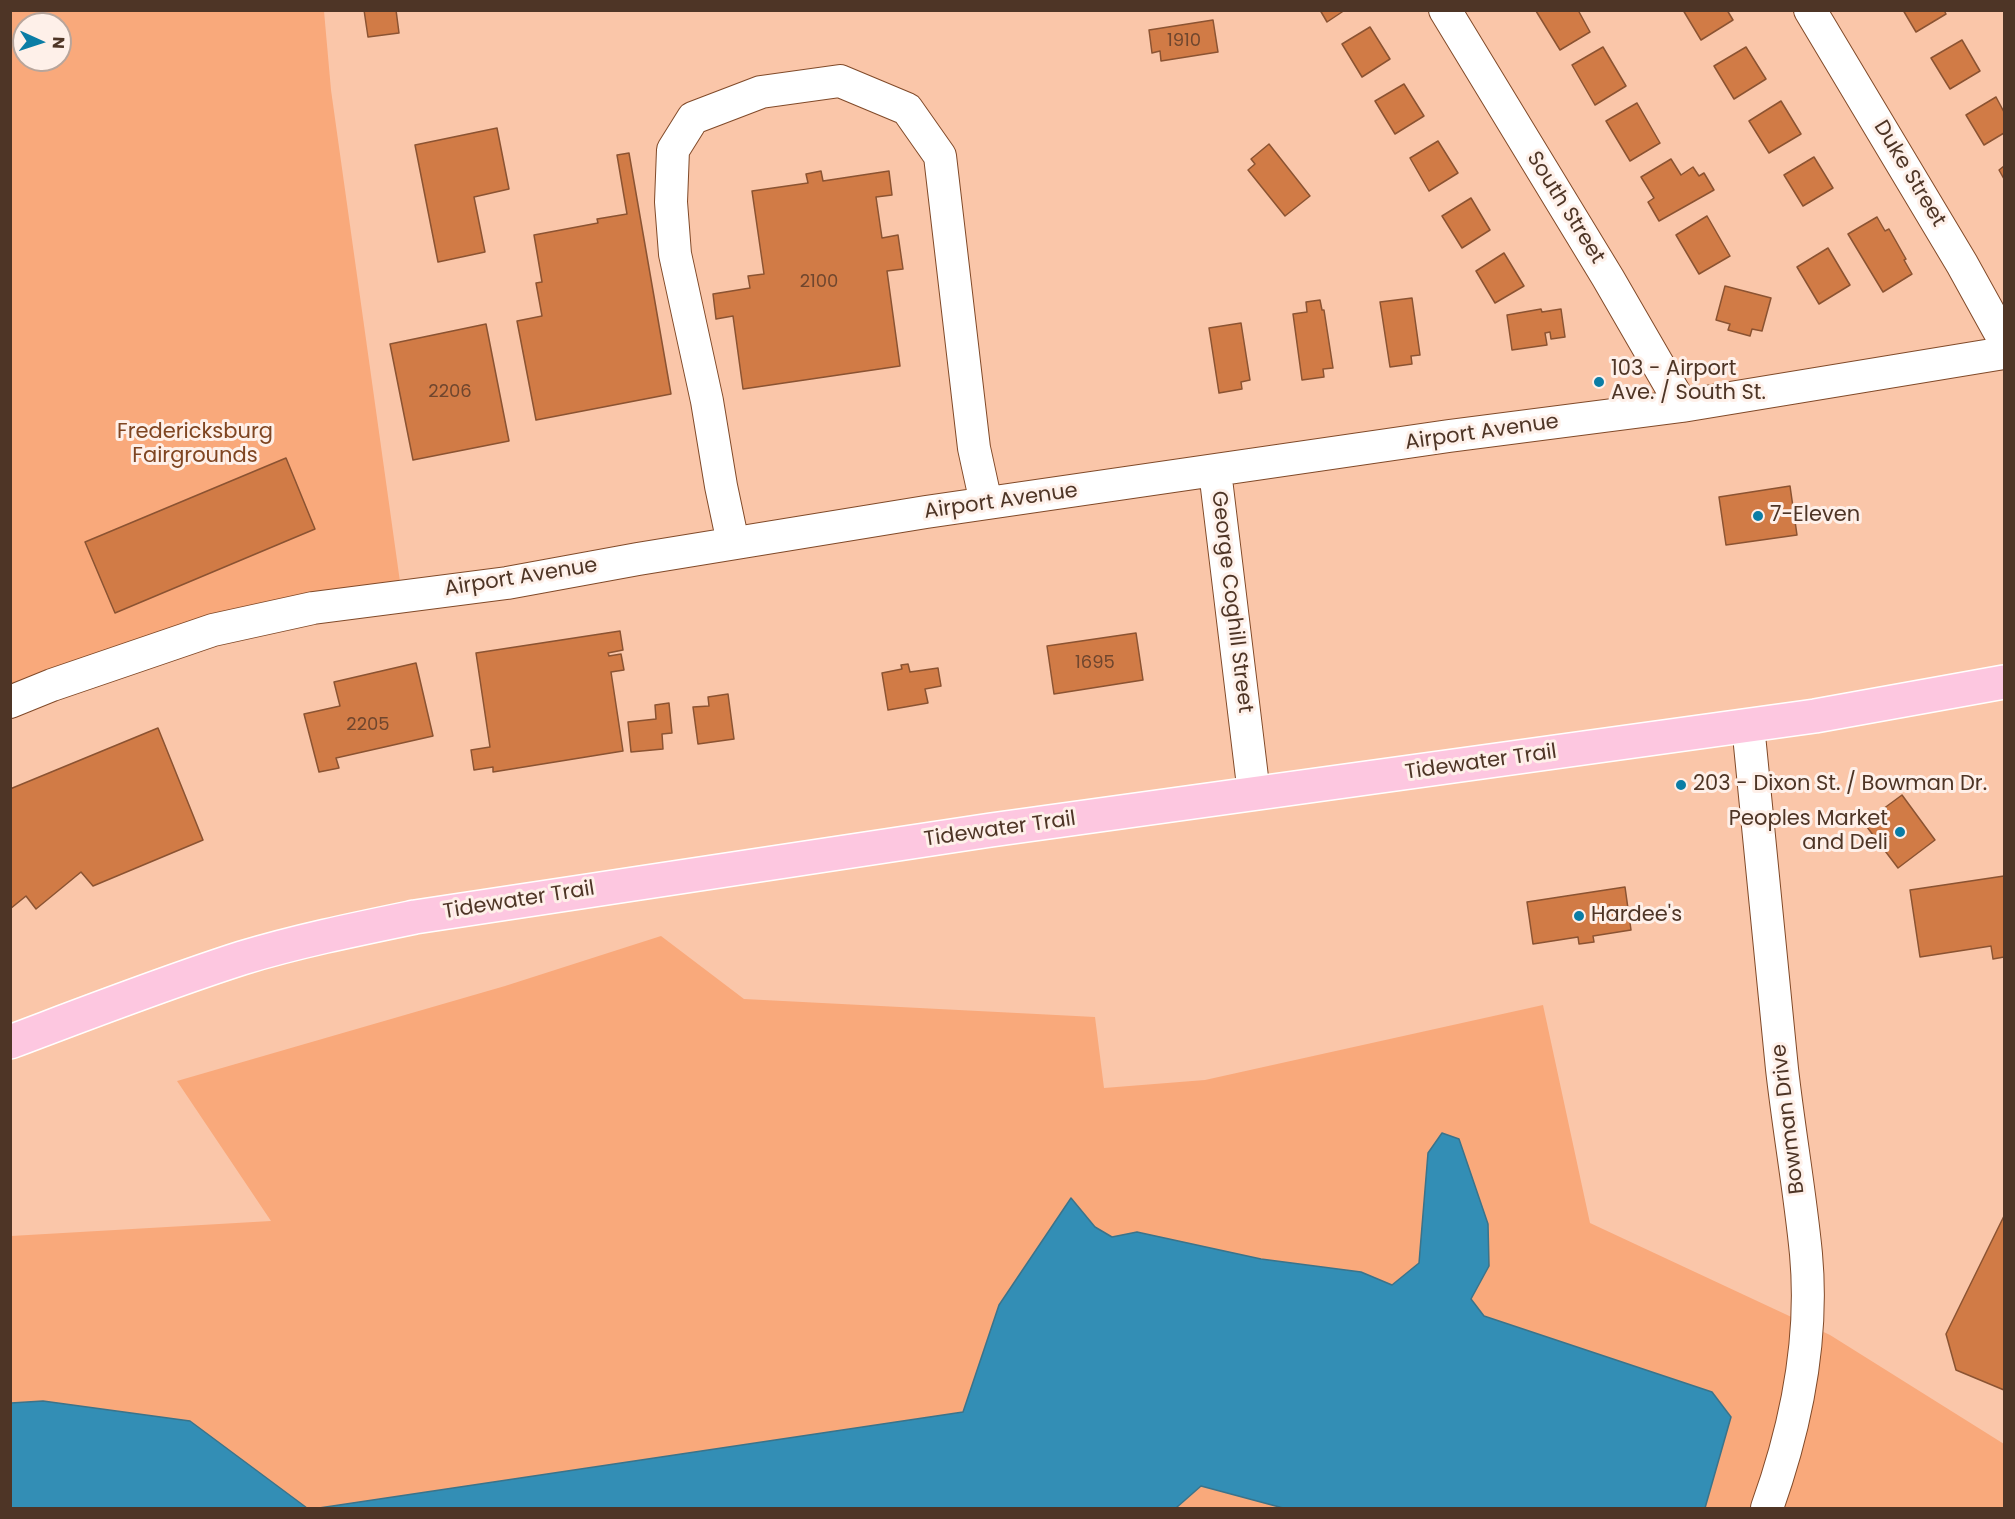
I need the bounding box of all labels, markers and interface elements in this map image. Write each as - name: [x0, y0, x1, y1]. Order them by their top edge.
- north arrow: [12, 12, 72, 72]
- house number: 1910: [1167, 30, 1201, 52]
- text: N: [47, 36, 70, 49]
- street label: Duke Street: [1867, 116, 1951, 232]
- street label: South Street: [1521, 147, 1609, 269]
- house number: 2100: [800, 271, 838, 293]
- place label: 103 - Airport Ave. / South St.: [1611, 357, 1766, 407]
- marker: 103 - Airport Ave. / South St.: [1592, 375, 1606, 389]
- house number: 2206: [428, 381, 472, 403]
- street label: Airport Avenue: [1404, 410, 1560, 456]
- park label: Fredericksburg Fairgrounds: [117, 420, 273, 470]
- street label: Airport Avenue: [923, 479, 1079, 525]
- street label: George Coghill Street: [1205, 490, 1257, 714]
- place label: 7-Eleven: [1770, 503, 1860, 529]
- marker: 7-Eleven: [1751, 509, 1765, 523]
- street label: Airport Avenue: [443, 553, 599, 603]
- house number: 1695: [1075, 652, 1115, 674]
- house number: 2205: [346, 714, 390, 736]
- street label: Tidewater Trail: [1403, 740, 1559, 786]
- place label: 203 - Dixon St. / Bowman Dr.: [1693, 772, 1987, 798]
- marker: 203 - Dixon St. / Bowman Dr.: [1674, 778, 1688, 792]
- street label: Tidewater Trail: [922, 807, 1078, 853]
- place label: Peoples Market and Deli: [1729, 807, 1888, 857]
- marker: Peoples Market and Deli: [1893, 825, 1907, 839]
- street label: Tidewater Trail: [441, 877, 597, 925]
- place label: Hardee's: [1591, 903, 1682, 929]
- marker: Hardee's: [1572, 909, 1586, 923]
- street label: Bowman Drive: [1767, 1043, 1811, 1195]

